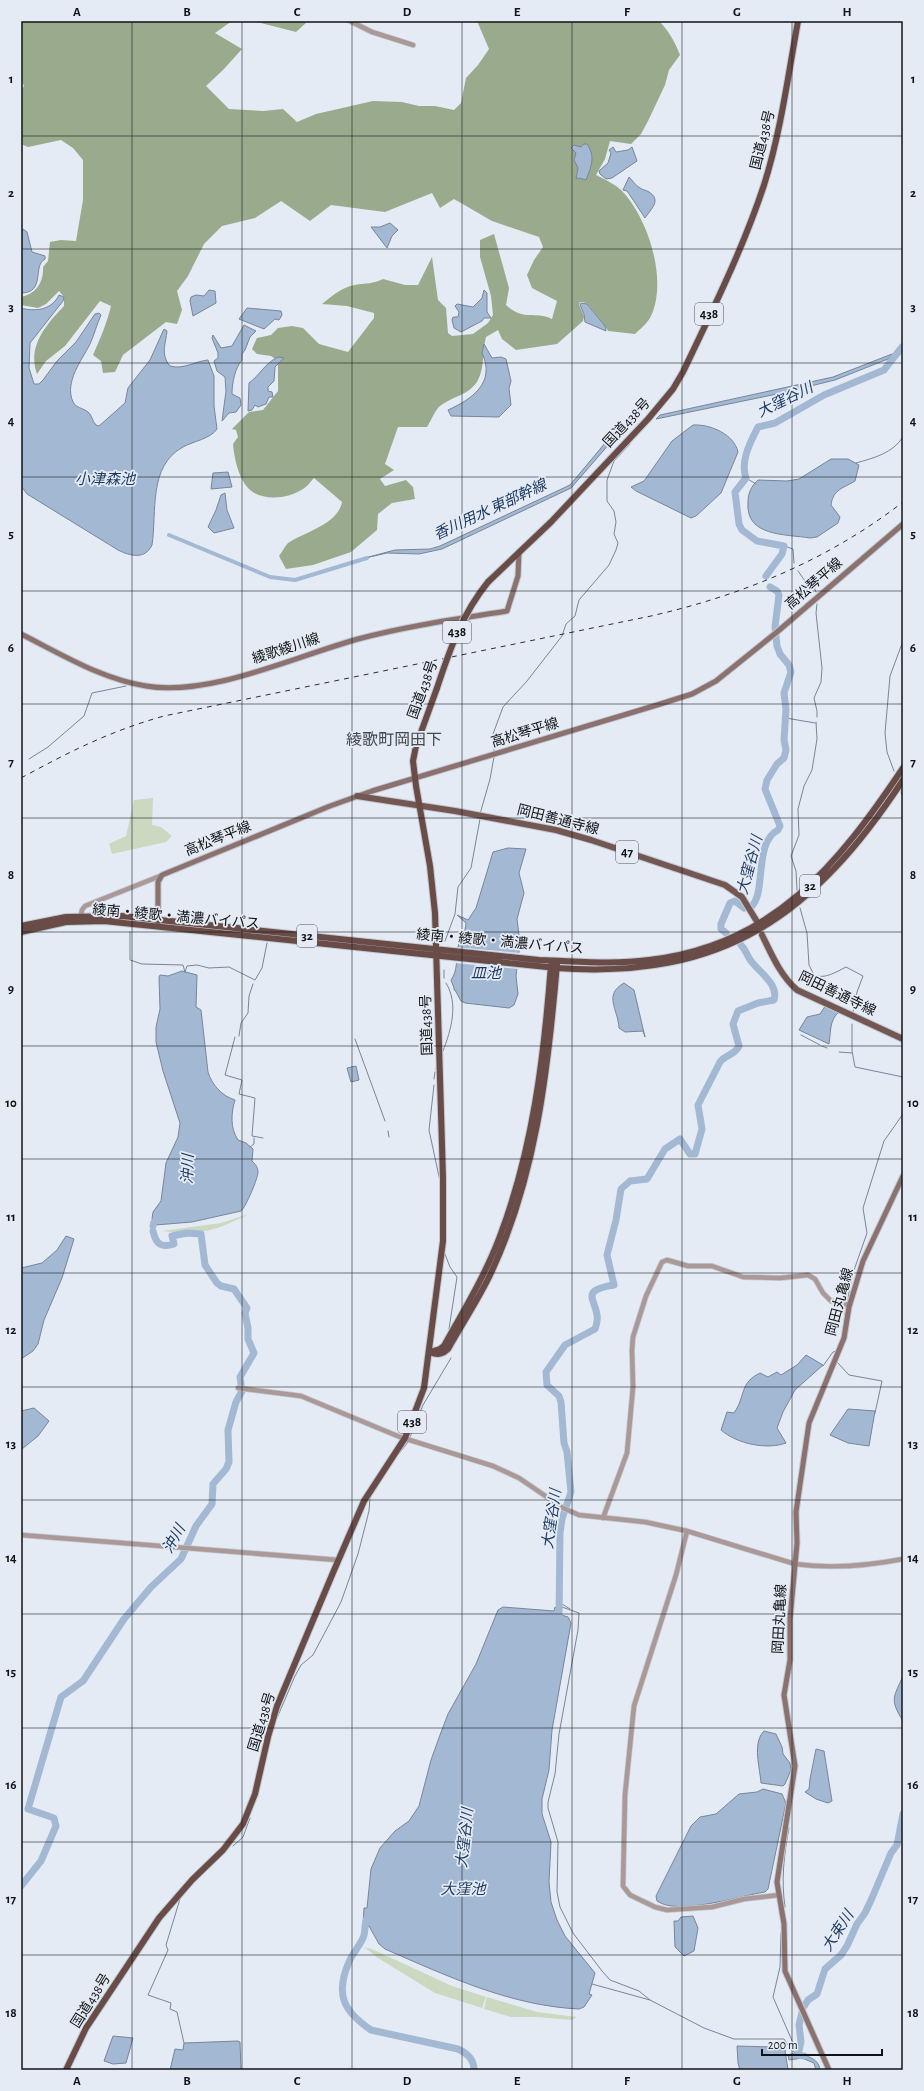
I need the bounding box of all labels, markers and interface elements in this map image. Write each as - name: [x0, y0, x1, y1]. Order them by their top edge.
- text: A: [73, 6, 81, 19]
- text: B: [183, 6, 191, 19]
- text: C: [294, 6, 301, 19]
- text: D: [403, 6, 412, 19]
- text: E: [514, 6, 521, 19]
- text: F: [624, 6, 631, 19]
- text: G: [733, 6, 741, 19]
- text: H: [842, 6, 852, 19]
- text: 1: [9, 73, 13, 86]
- text: 1: [911, 73, 915, 86]
- street label: 国道438号: [748, 108, 777, 171]
- text: 2: [8, 187, 14, 200]
- text: 2: [910, 187, 916, 200]
- text: 3: [8, 301, 14, 314]
- text: 3: [910, 301, 916, 314]
- road number: 438: [695, 303, 723, 325]
- water label: 大窪谷川: [754, 378, 817, 420]
- street label: 国道438号: [600, 395, 653, 450]
- text: 4: [8, 415, 15, 428]
- text: 4: [910, 415, 917, 428]
- water label: 小津森池: [75, 471, 137, 487]
- water label: 香川用水 東部幹線: [431, 476, 550, 543]
- text: 5: [8, 528, 14, 541]
- text: 5: [910, 528, 916, 541]
- street label: 高松琴平線: [782, 555, 845, 612]
- road number: 438: [443, 621, 471, 643]
- street label: 綾歌綾川線: [250, 631, 321, 666]
- text: 6: [8, 642, 14, 655]
- text: 6: [910, 642, 916, 655]
- street label: 国道438号: [405, 659, 440, 721]
- street label: 高松琴平線: [489, 715, 561, 750]
- district label: 綾歌町岡田下: [346, 731, 442, 748]
- text: 7: [8, 756, 14, 769]
- text: 7: [910, 756, 916, 769]
- street label: 岡田善通寺線: [516, 802, 601, 837]
- street label: 高松琴平線: [183, 818, 253, 859]
- water label: 大窪谷川: [734, 832, 766, 896]
- road number: 47: [616, 841, 638, 863]
- text: 8: [8, 869, 14, 882]
- text: 8: [910, 869, 916, 882]
- road number: 32: [800, 875, 820, 897]
- street label: 綾南・綾歌・満濃バイパス: [92, 902, 260, 931]
- road number: 32: [297, 925, 317, 947]
- street label: 綾南・綾歌・満濃バイパス: [416, 927, 584, 956]
- water label: 皿池: [471, 965, 503, 981]
- street label: 岡田善通寺線: [796, 968, 878, 1019]
- text: 9: [8, 983, 14, 996]
- text: 9: [910, 983, 916, 996]
- street label: 国道438号: [418, 994, 435, 1056]
- text: 10: [5, 1097, 17, 1110]
- text: 10: [907, 1097, 919, 1110]
- water label: 沖川: [179, 1152, 196, 1184]
- text: 11: [6, 1211, 16, 1224]
- text: 11: [908, 1211, 918, 1224]
- street label: 岡田丸亀線: [823, 1266, 856, 1338]
- text: 12: [6, 1324, 16, 1337]
- text: 12: [908, 1324, 918, 1337]
- road number: 438: [398, 1411, 426, 1433]
- text: 13: [6, 1438, 17, 1451]
- text: 13: [908, 1438, 919, 1451]
- water label: 大窪谷川: [539, 1486, 564, 1550]
- water label: 沖川: [159, 1520, 189, 1556]
- text: 14: [5, 1552, 17, 1565]
- text: 14: [907, 1552, 919, 1565]
- street label: 岡田丸亀線: [770, 1584, 789, 1654]
- text: 15: [6, 1666, 17, 1679]
- text: 15: [908, 1666, 919, 1679]
- street label: 国道438号: [245, 1690, 278, 1753]
- text: 16: [6, 1779, 16, 1792]
- text: 16: [908, 1779, 918, 1792]
- water label: 大窪谷川: [453, 1805, 476, 1869]
- water label: 大窪池: [440, 1881, 487, 1897]
- text: 17: [6, 1893, 17, 1906]
- text: 17: [908, 1893, 919, 1906]
- water label: 大束川: [819, 1906, 858, 1954]
- street label: 国道438号: [68, 1971, 113, 2031]
- text: 18: [5, 2007, 17, 2020]
- text: 18: [907, 2007, 919, 2020]
- scale bar: [762, 2031, 882, 2057]
- text: 200 m: [768, 2039, 798, 2051]
- text: A: [73, 2075, 81, 2088]
- text: B: [183, 2075, 191, 2088]
- text: C: [294, 2075, 301, 2088]
- text: D: [403, 2075, 412, 2088]
- text: E: [514, 2075, 521, 2088]
- text: F: [624, 2075, 631, 2088]
- text: G: [733, 2075, 741, 2088]
- text: H: [842, 2075, 852, 2088]

